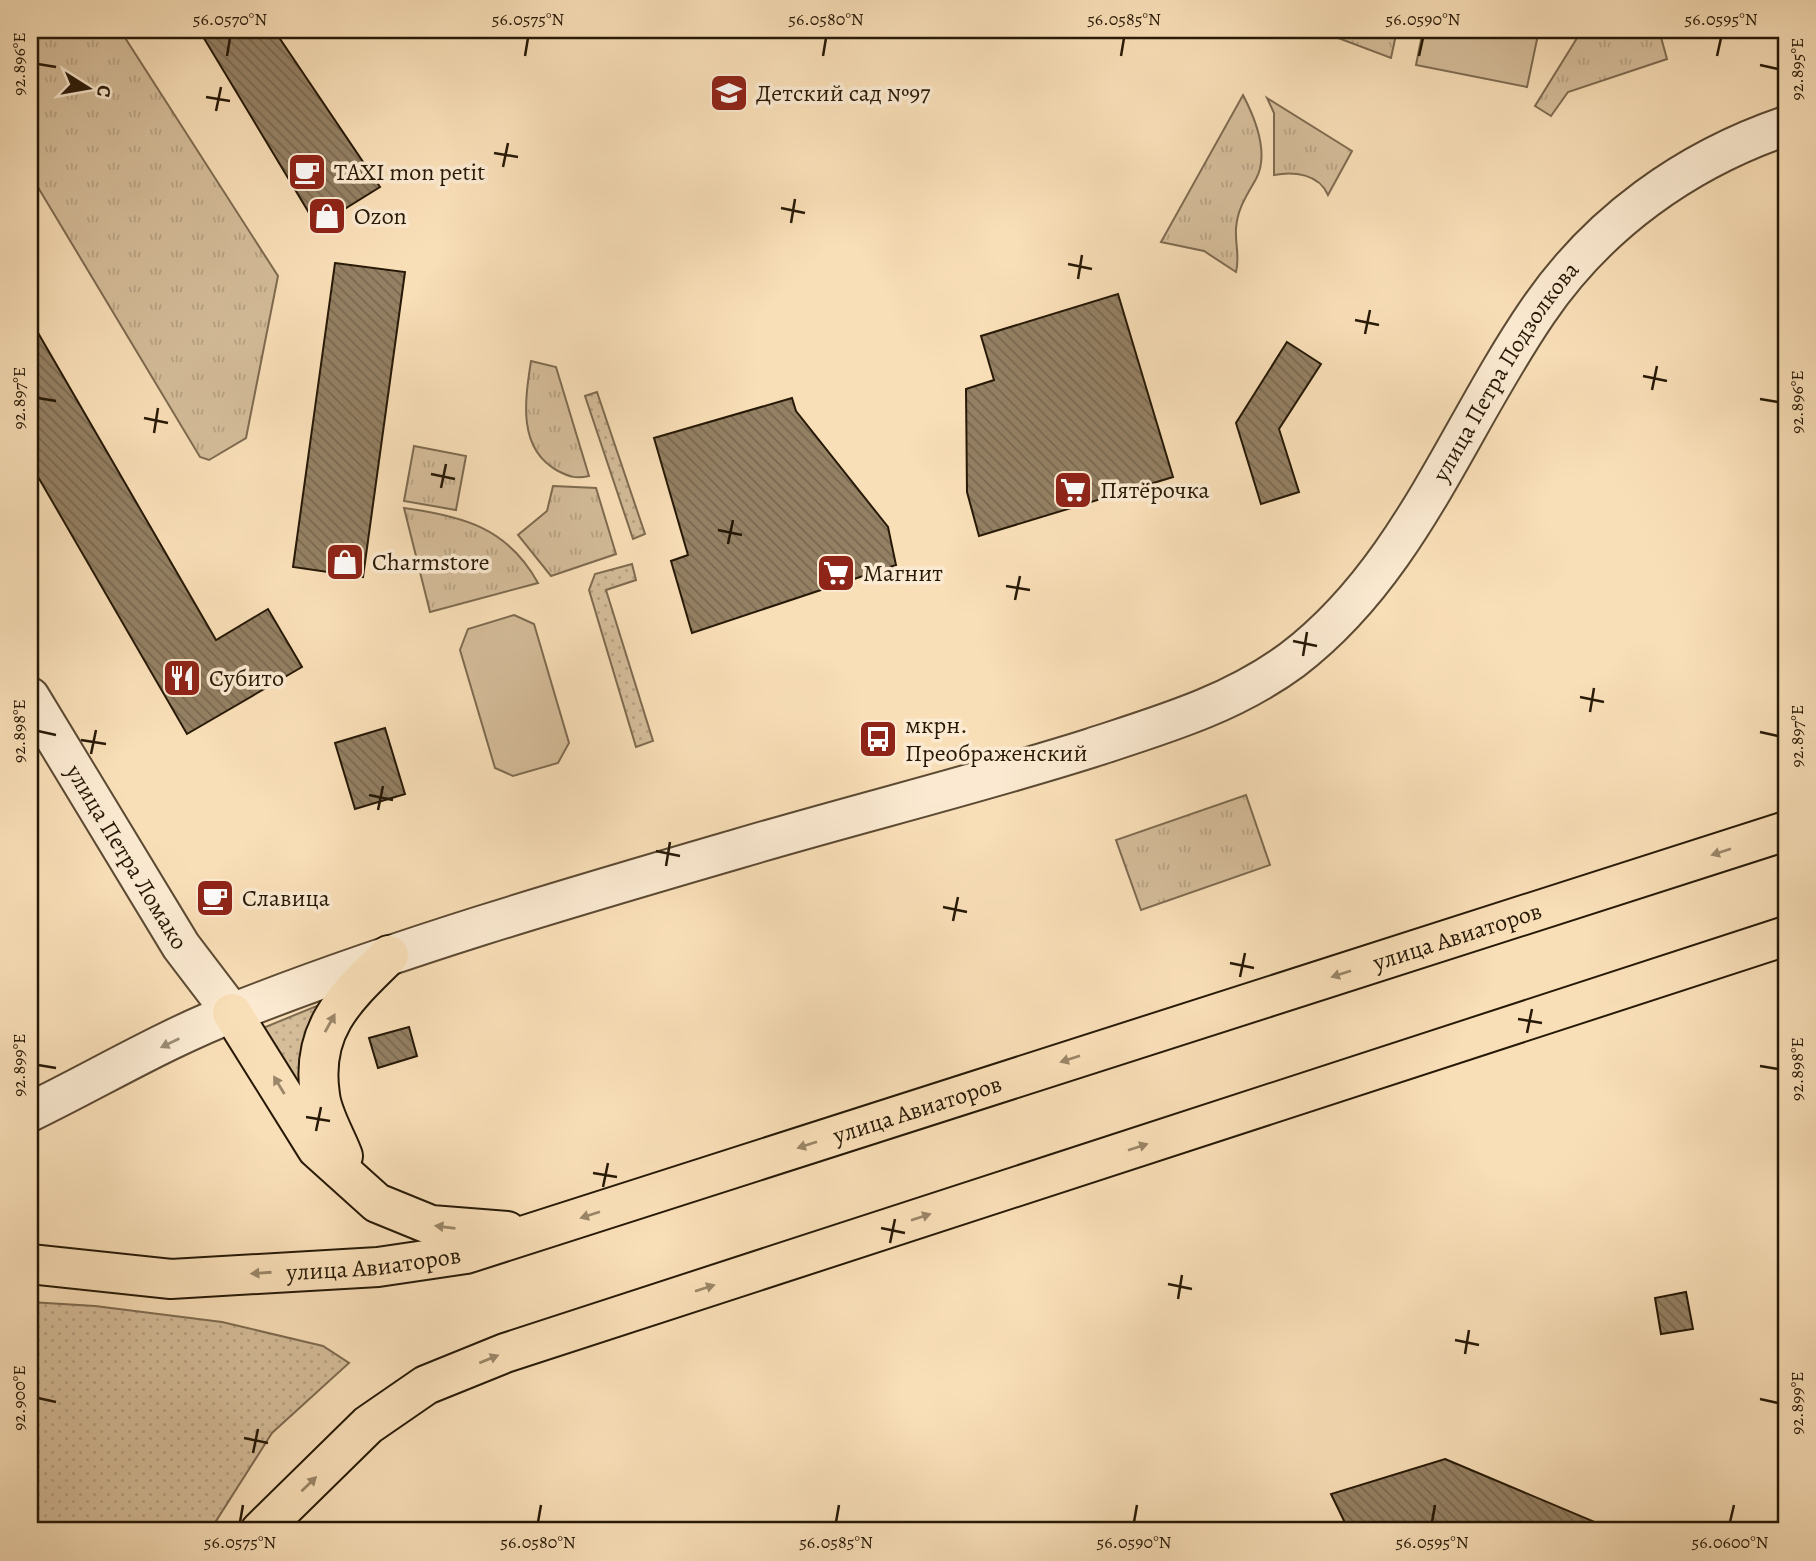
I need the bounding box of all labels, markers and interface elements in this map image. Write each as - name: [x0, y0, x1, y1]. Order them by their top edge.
- text: 56.0570°N: [193, 7, 267, 31]
- text: 56.0575°N: [492, 7, 564, 31]
- text: 56.0580°N: [788, 7, 864, 31]
- text: 56.0585°N: [1087, 7, 1161, 31]
- text: 56.0590°N: [1385, 7, 1461, 31]
- text: 56.0595°N: [1684, 7, 1758, 31]
- text: 92.896°E: [7, 32, 31, 96]
- text: 92.895°E: [1785, 38, 1809, 100]
- north arrow: [52, 52, 122, 122]
- school or university icon: Детский сад №97: [708, 72, 750, 114]
- place label: Детский сад №97: [756, 77, 931, 109]
- text: С: [90, 83, 118, 99]
- cafe icon: TAXI mon petit: [286, 151, 328, 193]
- place label: TAXI mon petit: [334, 156, 485, 188]
- shop icon: Ozon: [306, 195, 348, 237]
- place label: Ozon: [354, 200, 407, 232]
- street label: улица Петра Подзолкова: [1424, 254, 1586, 488]
- text: 92.897°E: [7, 367, 31, 429]
- text: 92.896°E: [1785, 370, 1809, 434]
- supermarket icon: Пятёрочка: [1052, 469, 1094, 511]
- place label: Пятёрочка: [1100, 474, 1210, 506]
- shop icon: Charmstore: [324, 541, 366, 583]
- place label: Charmstore: [372, 546, 489, 578]
- supermarket icon: Магнит: [815, 552, 857, 594]
- place label: Магнит: [863, 557, 943, 589]
- restaurant icon: Субито: [161, 657, 203, 699]
- place label: Субито: [209, 662, 284, 694]
- text: 92.898°E: [7, 699, 31, 763]
- text: 92.897°E: [1785, 705, 1809, 767]
- place label: мкрн. Преображенский: [905, 709, 1088, 769]
- bus stop icon: мкрн. Преображенский: [857, 718, 899, 760]
- street label: улица Петра Ломако: [58, 757, 195, 956]
- one-way arrow: [1711, 847, 1732, 858]
- cafe icon: Славица: [194, 877, 236, 919]
- place label: Славица: [242, 882, 330, 914]
- street label: улица Авиаторов: [1368, 894, 1546, 979]
- one-way arrow: [1331, 969, 1352, 980]
- one-way arrow: [324, 1013, 336, 1033]
- text: 92.899°E: [7, 1033, 31, 1097]
- one-way arrow: [160, 1037, 180, 1048]
- text: 92.898°E: [1785, 1037, 1809, 1101]
- one-way arrow: [1059, 1055, 1080, 1065]
- street label: улица Авиаторов: [828, 1067, 1006, 1152]
- one-way arrow: [272, 1075, 285, 1094]
- one-way arrow: [796, 1140, 817, 1150]
- one-way arrow: [1127, 1141, 1148, 1152]
- one-way arrow: [580, 1210, 601, 1220]
- one-way arrow: [911, 1212, 932, 1222]
- one-way arrow: [434, 1221, 456, 1232]
- street label: улица Авиаторов: [284, 1239, 463, 1288]
- one-way arrow: [250, 1268, 272, 1279]
- one-way arrow: [695, 1282, 716, 1292]
- one-way arrow: [479, 1354, 500, 1365]
- text: 92.900°E: [7, 1365, 31, 1431]
- text: 92.899°E: [1785, 1371, 1809, 1435]
- one-way arrow: [300, 1475, 317, 1492]
- text: 56.0575°N: [204, 1530, 276, 1554]
- text: 56.0580°N: [500, 1530, 576, 1554]
- text: 56.0585°N: [799, 1530, 873, 1554]
- text: 56.0590°N: [1096, 1530, 1172, 1554]
- text: 56.0595°N: [1395, 1530, 1469, 1554]
- text: 56.0600°N: [1691, 1530, 1769, 1554]

